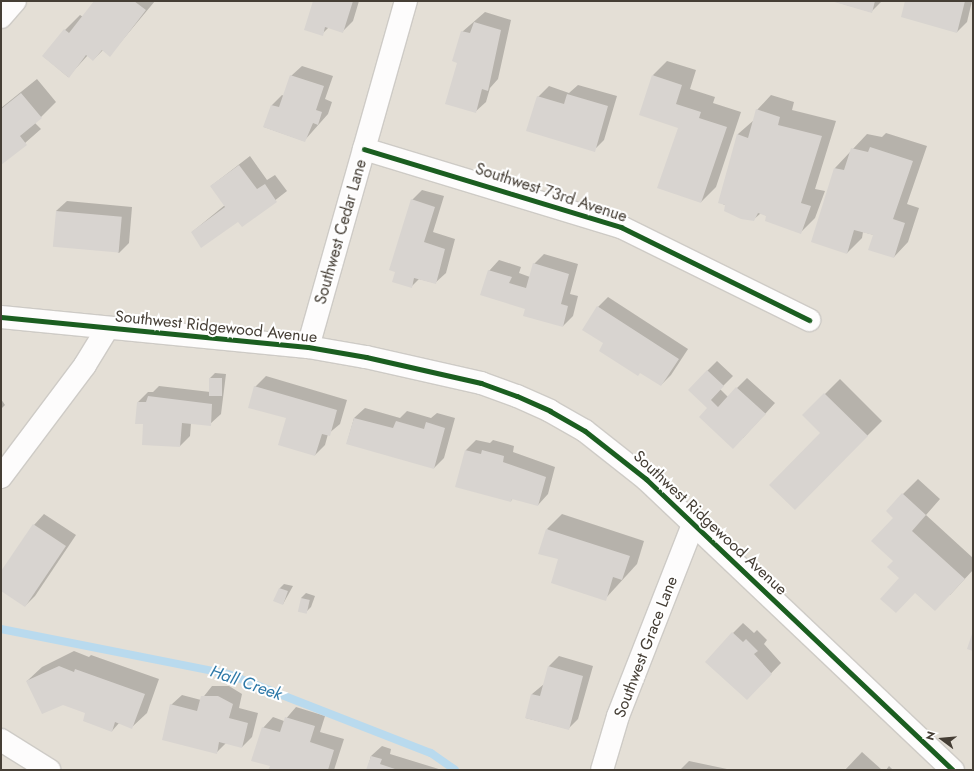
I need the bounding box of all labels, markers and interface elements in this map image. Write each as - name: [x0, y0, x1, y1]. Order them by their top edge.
- street label: Southwest Cedar Lane: [311, 157, 371, 307]
- street label: Southwest 73rd Avenue: [473, 159, 629, 227]
- street label: Southwest Ridgewood Avenue: [114, 307, 318, 347]
- street label: Southwest Ridgewood Avenue: [629, 447, 791, 599]
- street label: Southwest Grace Lane: [610, 574, 682, 720]
- water label: Hall Creek: [207, 661, 285, 705]
- north arrow: [922, 719, 962, 759]
- text: N: [922, 729, 939, 742]

